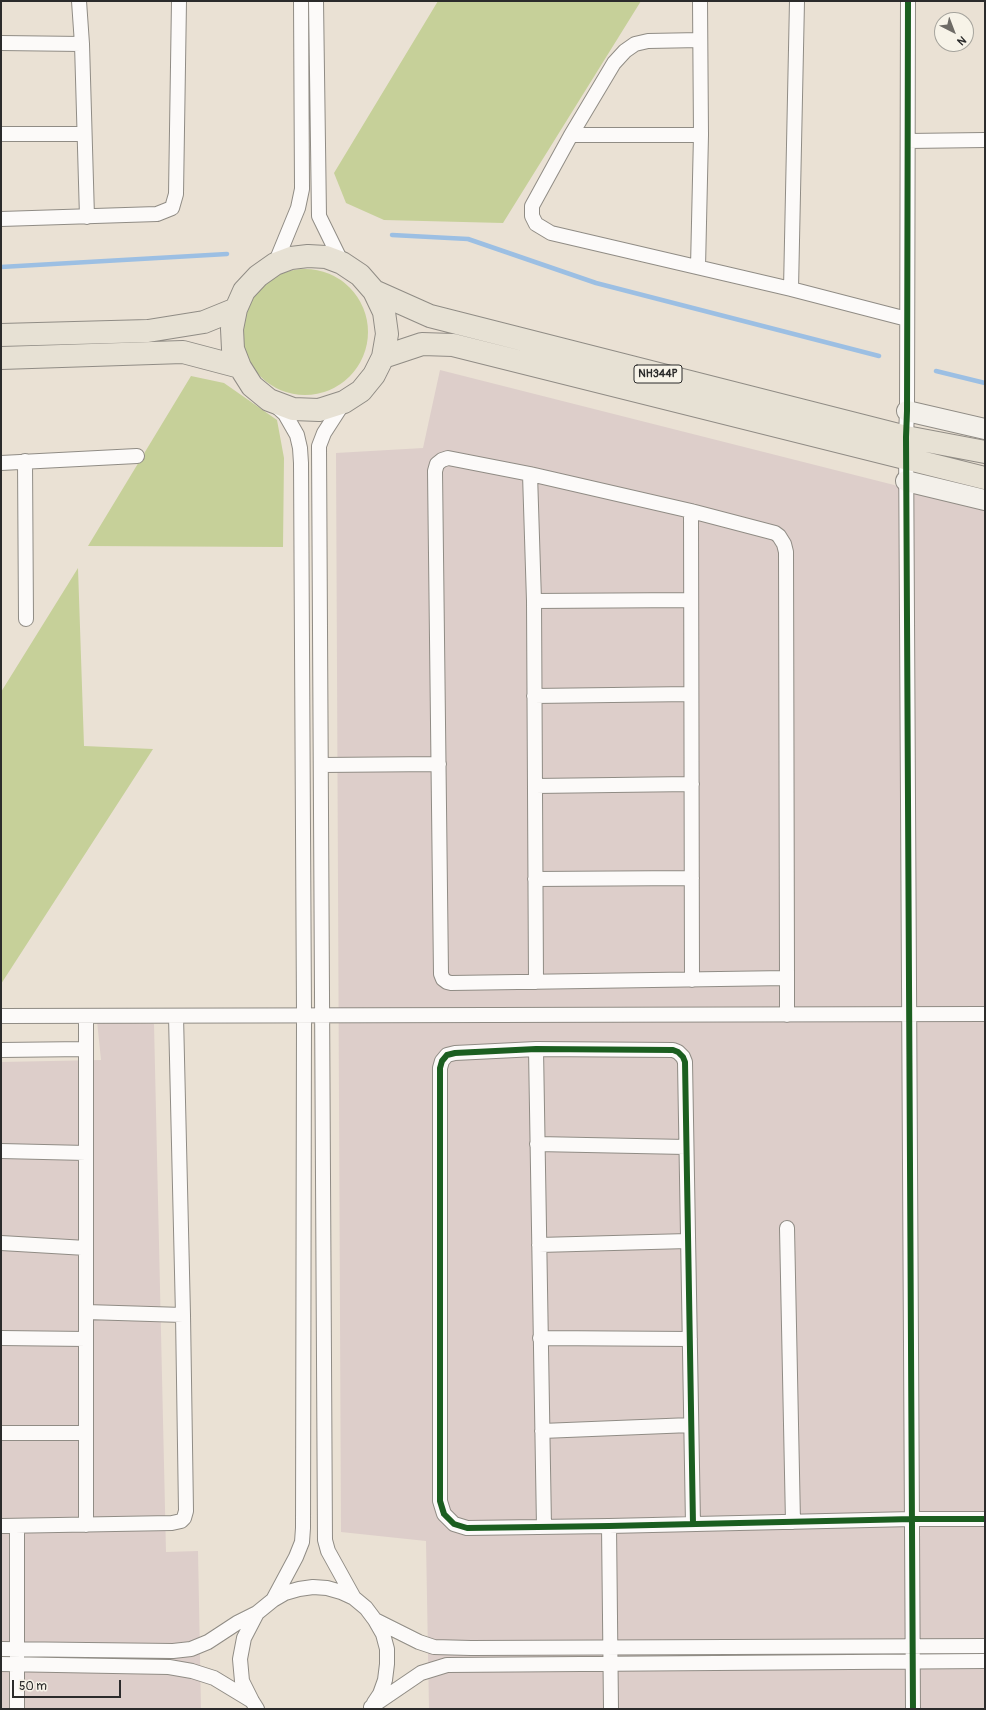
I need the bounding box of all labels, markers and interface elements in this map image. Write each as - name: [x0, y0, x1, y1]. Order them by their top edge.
- north arrow: [934, 12, 974, 52]
- text: N: [955, 33, 969, 48]
- road number: NH344P: [634, 365, 682, 383]
- scale bar: [14, 1672, 123, 1698]
- text: 50 m: [19, 1679, 47, 1694]

